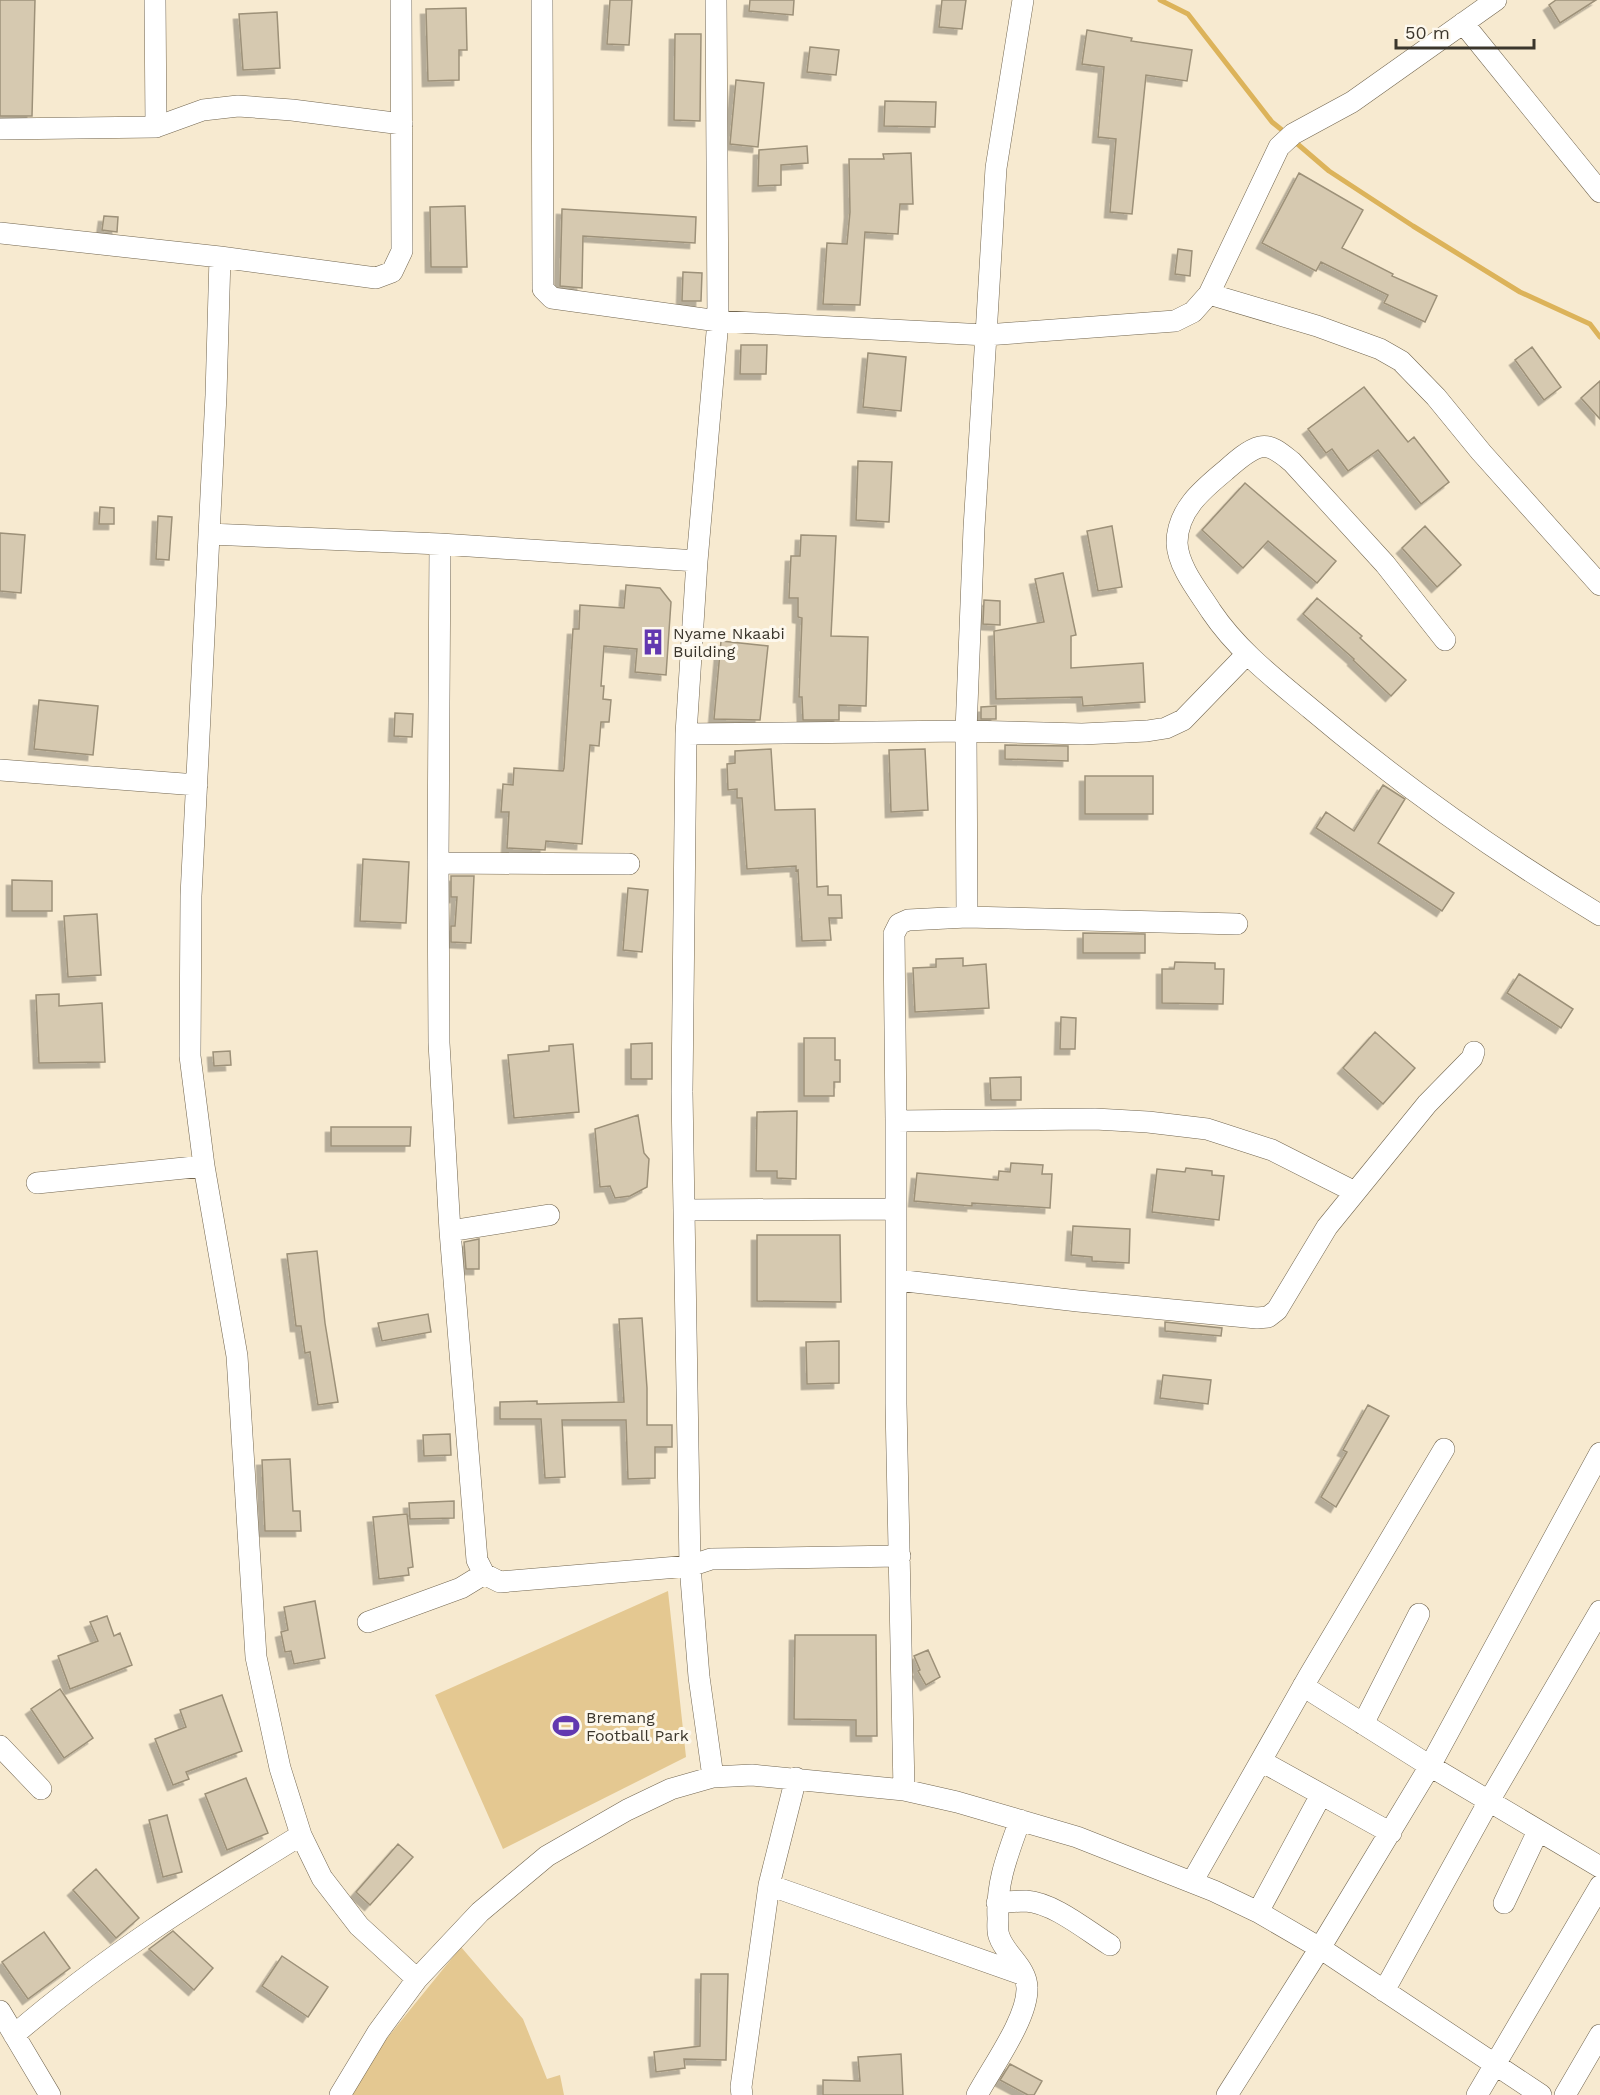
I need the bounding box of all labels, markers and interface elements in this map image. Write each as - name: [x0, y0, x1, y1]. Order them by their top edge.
- scale bar: [1396, 12, 1534, 50]
- text: 50 m: [1405, 22, 1450, 43]
- place label: Nyame Nkaabi Building: [673, 624, 785, 661]
- building icon: Nyame Nkaabi Building: [638, 627, 668, 657]
- place label: Bremang Football Park: [586, 1708, 689, 1745]
- sports icon: Bremang Football Park: [551, 1711, 581, 1741]

